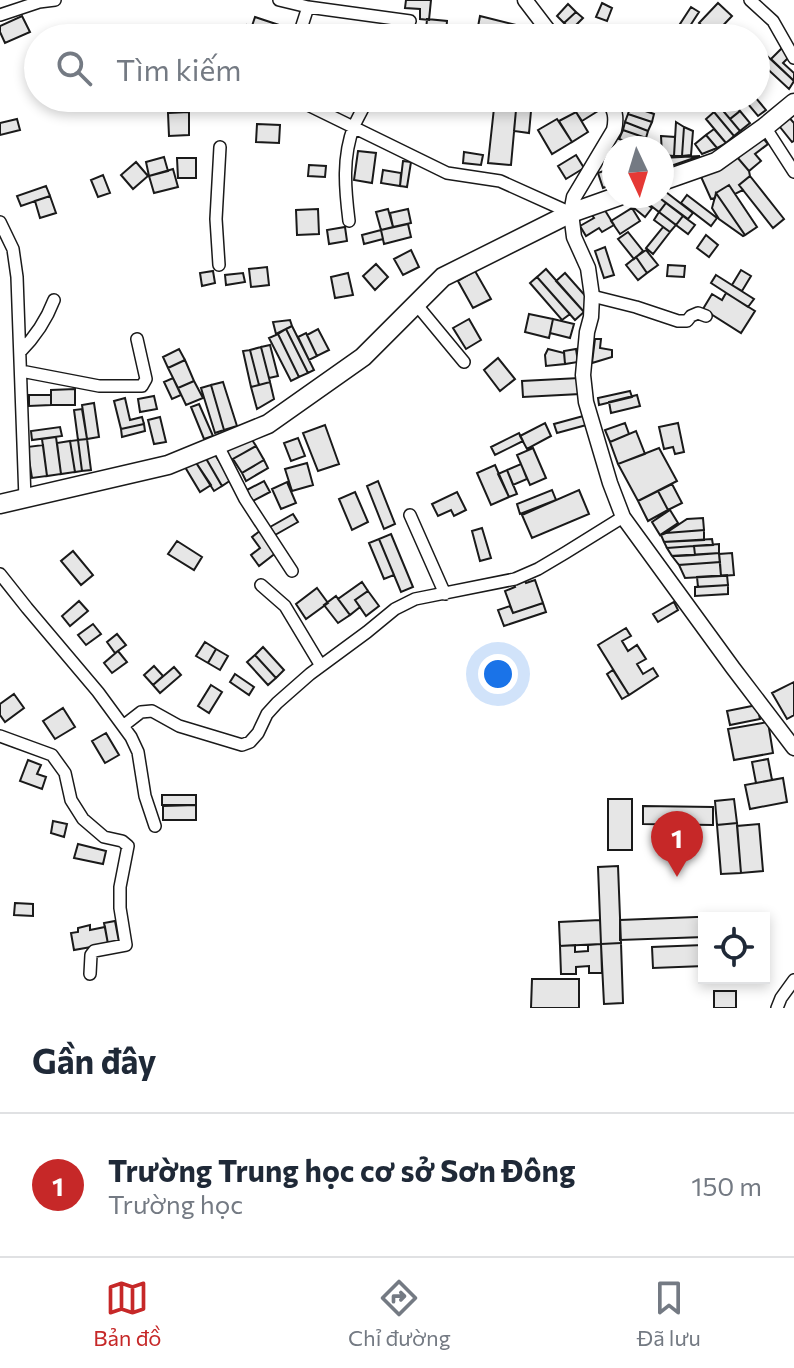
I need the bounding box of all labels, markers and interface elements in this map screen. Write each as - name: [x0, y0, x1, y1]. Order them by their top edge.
- search box: [24, 24, 770, 112]
- icon: search: [52, 46, 96, 90]
- text: Tìm kiếm: [116, 50, 241, 87]
- north arrow: [602, 136, 674, 208]
- your location: [478, 654, 518, 694]
- pin: 1: [651, 811, 703, 877]
- map controls: [698, 912, 770, 984]
- button: locate: [698, 912, 770, 984]
- text: Gần đây: [32, 1039, 157, 1081]
- text: Trường Trung học cơ sở Sơn Đông: [108, 1151, 575, 1188]
- text: 1: [52, 1170, 64, 1201]
- text: 150 m: [691, 1170, 762, 1201]
- text: Trường học: [108, 1188, 243, 1219]
- tab: Bản đồ: [93, 1276, 162, 1351]
- tab: Chỉ đường: [348, 1276, 451, 1351]
- tab: Đã lưu: [637, 1276, 701, 1351]

